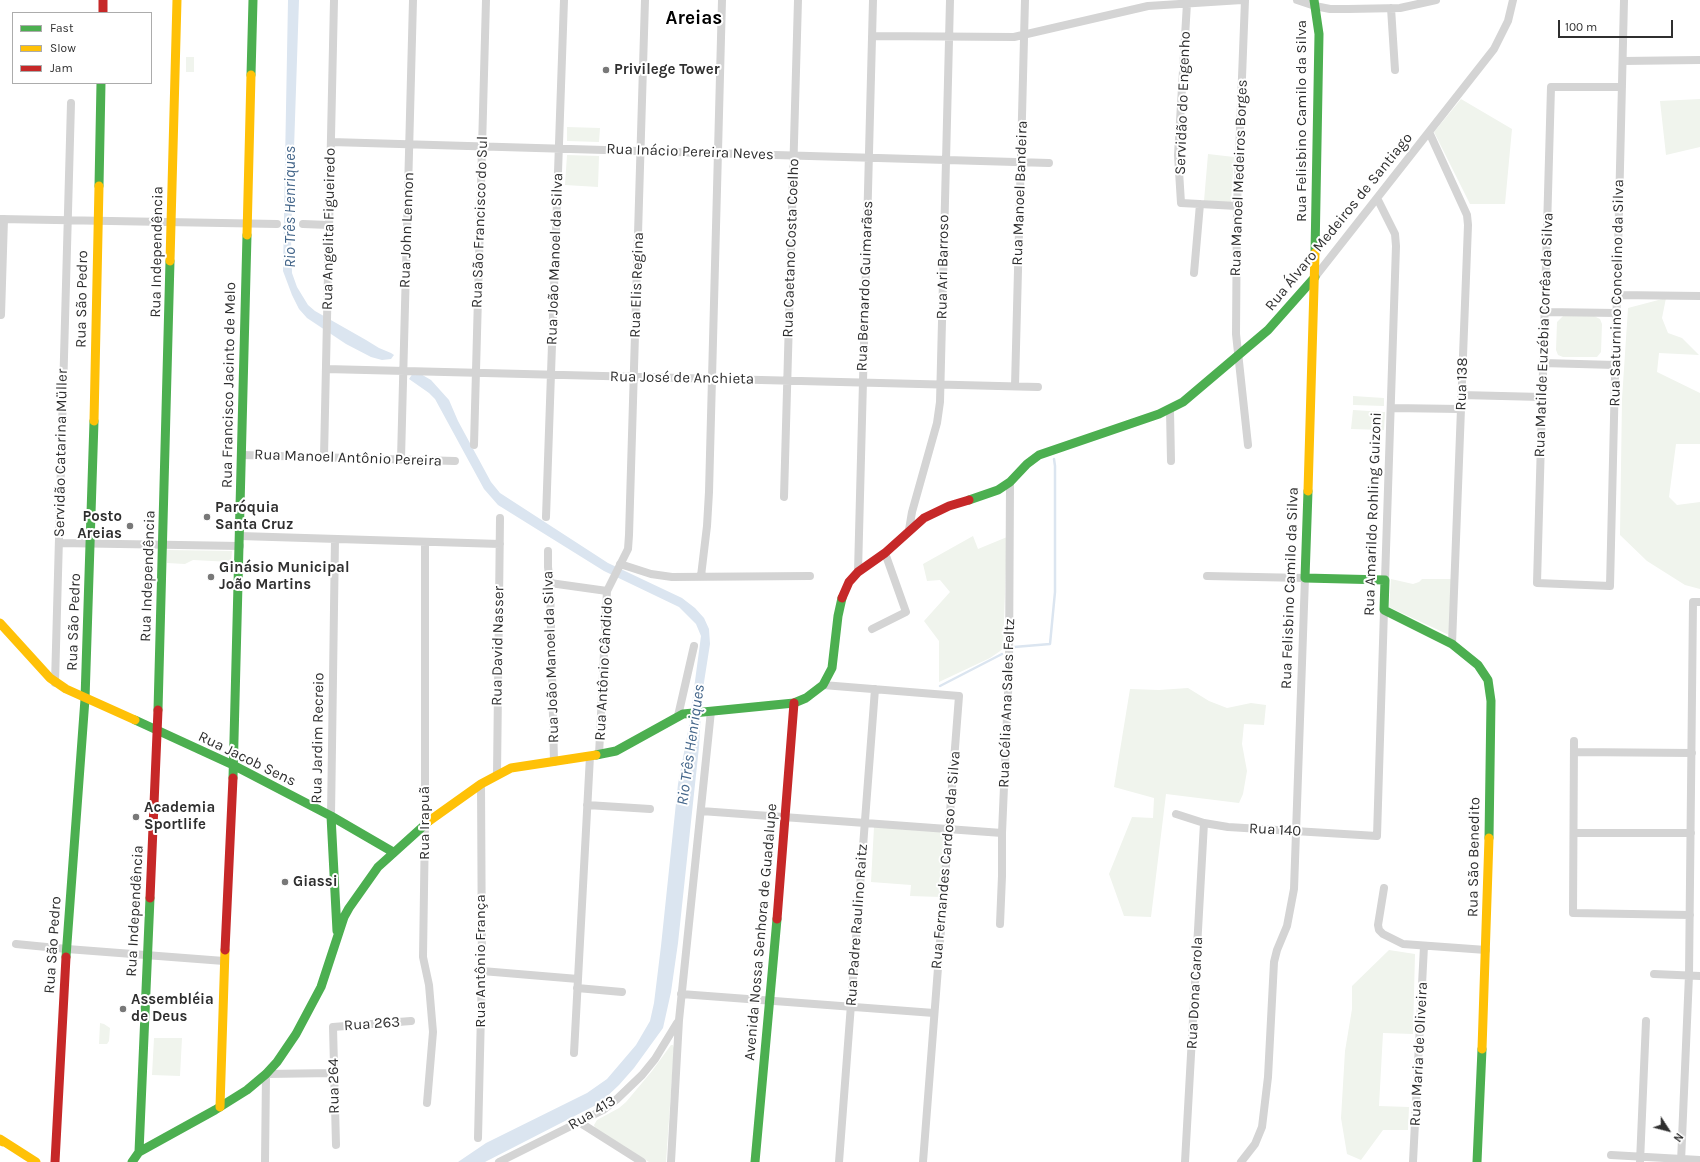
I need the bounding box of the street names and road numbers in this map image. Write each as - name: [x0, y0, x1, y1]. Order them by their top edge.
- street label: Rua Felisbino Camilo da Silva: [1293, 20, 1311, 222]
- street label: Servidão do Engenho: [1171, 31, 1195, 175]
- street label: Rua Manoel Medeiros Borges: [1227, 79, 1251, 277]
- street label: Rua Manoel Bandeira: [1008, 120, 1032, 266]
- street label: Rua Álvaro Medeiros de Santiago: [1262, 129, 1416, 315]
- street label: Rua São Francisco do Sul: [468, 136, 492, 308]
- street label: Rua Inácio Pereira Neves: [606, 140, 774, 164]
- street label: Rua Angelita Figueiredo: [319, 148, 339, 310]
- street label: Rua Caetano Costa Coelho: [779, 158, 803, 338]
- street label: Rua John Lennon: [396, 172, 418, 288]
- street label: Rua João Manoel da Silva: [543, 173, 567, 345]
- street label: Rua Saturnino Concelino da Silva: [1606, 179, 1628, 407]
- street label: Rua Independência: [147, 186, 167, 318]
- street label: Rua Bernardo Guimarães: [853, 200, 877, 372]
- street label: Rua Matilde Euzébia Corrêa da Silva: [1531, 212, 1557, 458]
- street label: Rua Ari Barroso: [933, 214, 953, 320]
- street label: Rua Elis Regina: [626, 232, 648, 338]
- street label: Rua São Pedro: [72, 250, 92, 348]
- street label: Rua Francisco Jacinto de Melo: [218, 282, 240, 488]
- street label: Rua 138: [1452, 357, 1472, 411]
- street label: Rua José de Anchieta: [610, 368, 754, 388]
- street label: Servidão Catarina Müller: [51, 369, 71, 537]
- street label: Rua Amarildo Rohling Guizoni: [1360, 412, 1386, 616]
- street label: Rua Manoel Antônio Pereira: [254, 446, 442, 470]
- street label: Rua Felisbino Camilo da Silva: [1277, 487, 1303, 689]
- street label: Rua Independência: [137, 510, 159, 642]
- street label: Rua João Manoel da Silva: [539, 571, 563, 743]
- street label: Rua São Pedro: [63, 573, 85, 671]
- street label: Rua David Nasser: [488, 586, 508, 706]
- street label: Rua Antônio Cândido: [591, 597, 617, 741]
- street label: Rua Célia Ana Sales Feltz: [995, 618, 1019, 788]
- street label: Rua Jardim Recreio: [308, 672, 328, 804]
- street label: Rua Jacob Sens: [195, 728, 299, 790]
- street label: Rua Fernandes Cardoso da Silva: [927, 750, 965, 970]
- street label: Rua Irapuã: [416, 786, 434, 860]
- street label: Rua São Benedito: [1464, 797, 1484, 917]
- street label: Avenida Nossa Senhora de Guadalupe: [741, 803, 781, 1061]
- street label: Rua 140: [1248, 820, 1302, 840]
- street label: Rua Padre Raulino Raitz: [842, 843, 872, 1007]
- street label: Rua Independência: [123, 845, 147, 977]
- street label: Rua Antônio França: [472, 894, 490, 1028]
- street label: Rua São Pedro: [41, 896, 65, 994]
- street label: Rua Dona Carola: [1183, 936, 1207, 1050]
- street label: Rua Maria de Oliveira: [1406, 981, 1432, 1127]
- street label: Rua 263: [343, 1013, 401, 1035]
- street label: Rua 264: [325, 1058, 343, 1114]
- street label: Rua 413: [565, 1092, 619, 1134]

